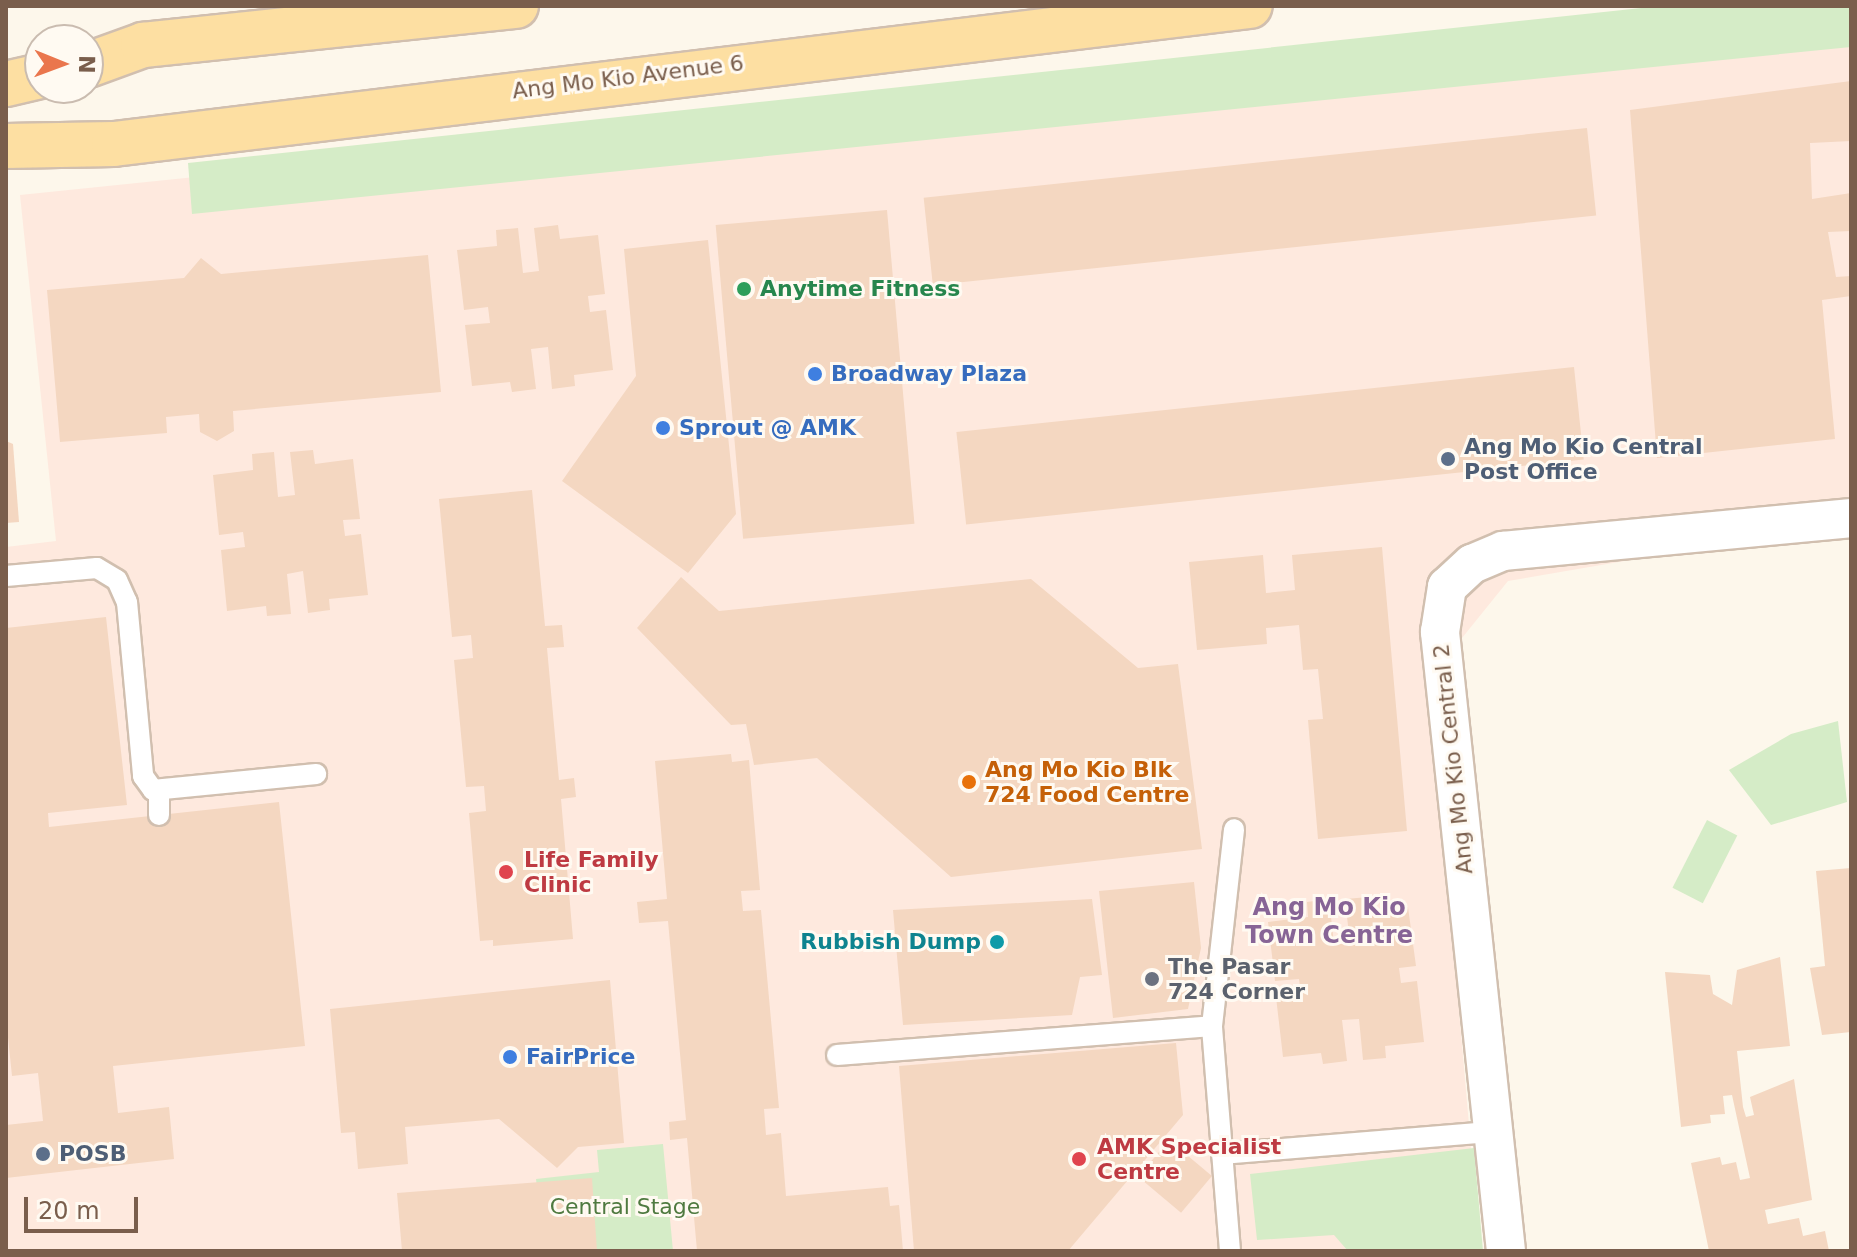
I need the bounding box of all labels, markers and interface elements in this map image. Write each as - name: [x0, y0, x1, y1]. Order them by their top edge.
- north arrow: [24, 24, 104, 104]
- street label: Ang Mo Kio Avenue 6: [511, 50, 745, 104]
- text: N: [74, 55, 99, 74]
- place label: Anytime Fitness: [760, 276, 960, 302]
- marker: Anytime Fitness: [735, 280, 753, 298]
- place label: Broadway Plaza: [831, 361, 1027, 387]
- marker: Broadway Plaza: [806, 365, 824, 383]
- place label: Sprout @ AMK: [679, 415, 856, 441]
- marker: Sprout @ AMK: [654, 419, 672, 437]
- place label: Ang Mo Kio Central Post Office: [1464, 433, 1703, 484]
- marker: Ang Mo Kio Central Post Office: [1439, 450, 1457, 468]
- street label: Ang Mo Kio Central 2: [1428, 643, 1478, 875]
- place label: Ang Mo Kio Blk 724 Food Centre: [985, 756, 1189, 808]
- marker: Ang Mo Kio Blk 724 Food Centre: [960, 773, 978, 791]
- place label: Life Family Clinic: [524, 846, 659, 898]
- marker: Life Family Clinic: [495, 861, 517, 883]
- district label: Ang Mo Kio Town Centre: [1245, 894, 1413, 950]
- place label: Rubbish Dump: [800, 929, 981, 955]
- marker: Rubbish Dump: [988, 933, 1006, 951]
- place label: The Pasar 724 Corner: [1168, 953, 1305, 1004]
- marker: The Pasar 724 Corner: [1143, 970, 1161, 988]
- place label: FairPrice: [526, 1044, 635, 1070]
- marker: FairPrice: [501, 1048, 519, 1066]
- place label: AMK Specialist Centre: [1097, 1133, 1281, 1184]
- place label: POSB: [59, 1141, 126, 1167]
- marker: POSB: [34, 1145, 52, 1163]
- marker: AMK Specialist Centre: [1068, 1148, 1090, 1170]
- scale bar: [28, 1181, 142, 1231]
- park label: Central Stage: [550, 1194, 700, 1220]
- text: 20 m: [38, 1197, 100, 1225]

